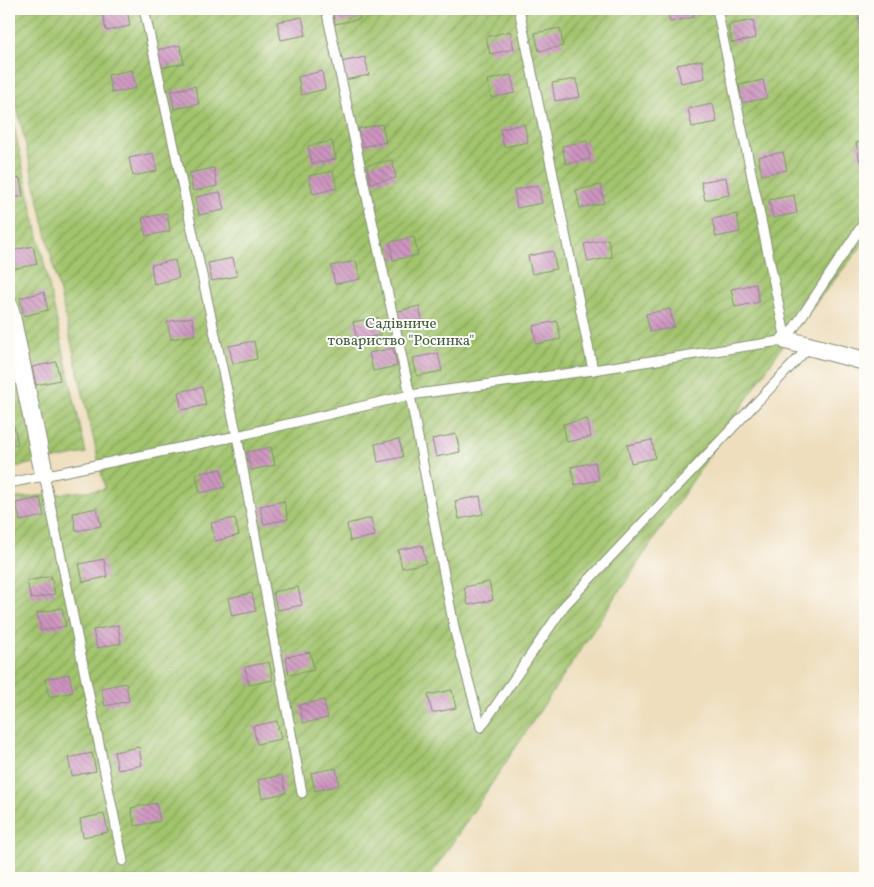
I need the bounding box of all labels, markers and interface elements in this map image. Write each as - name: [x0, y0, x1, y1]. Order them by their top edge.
- park label: Садівниче товариство "Росинка": [328, 314, 474, 352]

